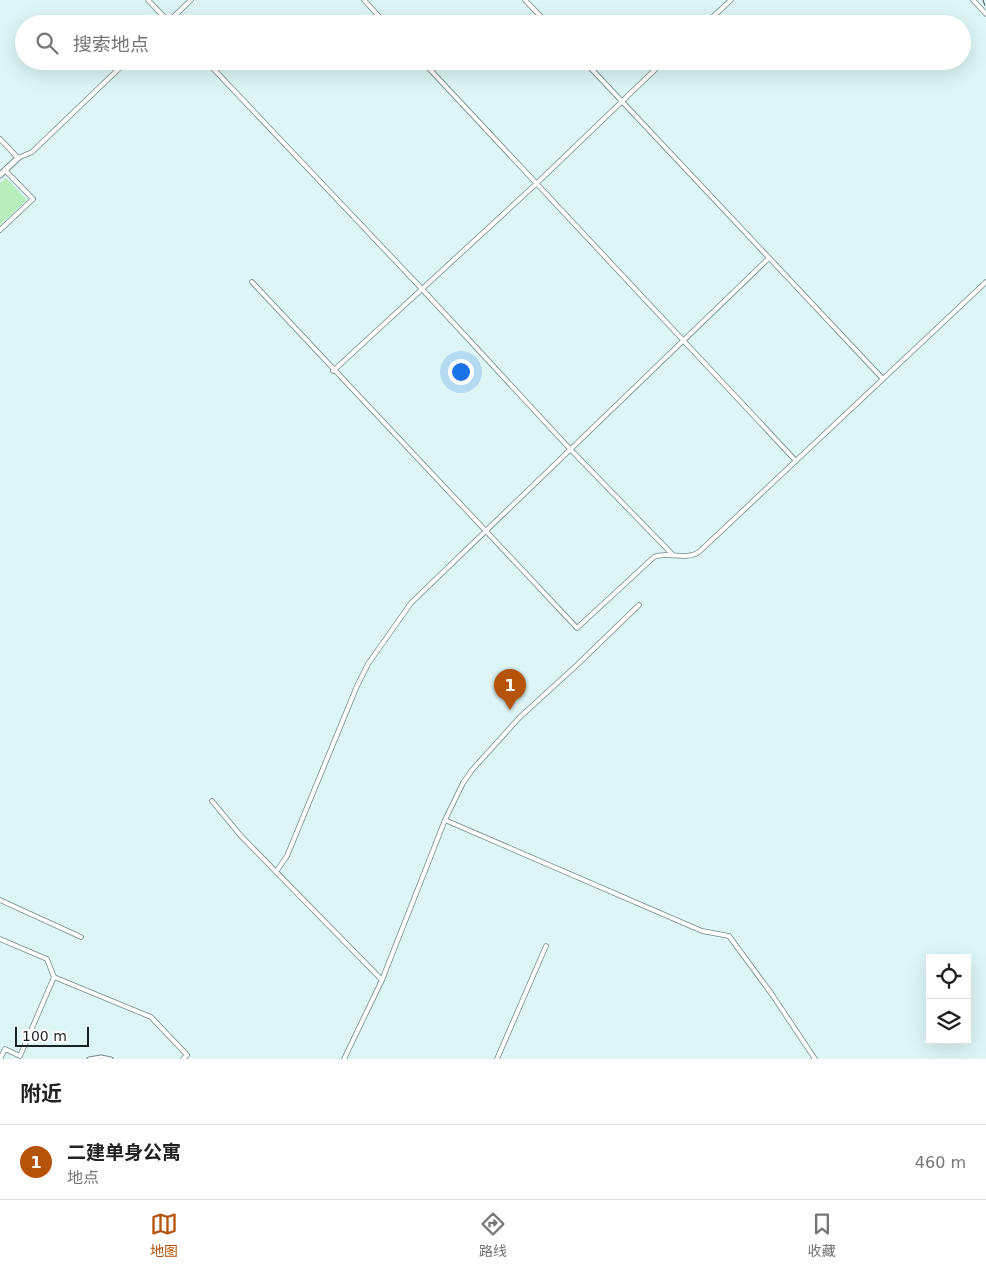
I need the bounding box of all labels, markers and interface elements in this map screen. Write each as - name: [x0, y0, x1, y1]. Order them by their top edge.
- search box: [15, 15, 971, 70]
- icon: search: [33, 29, 61, 57]
- text: 搜索地点: [73, 33, 149, 55]
- your location: [448, 359, 474, 385]
- pin: 1: [494, 669, 526, 710]
- map controls: [926, 954, 971, 1044]
- button: locate: [926, 954, 971, 999]
- button: layers: [926, 999, 971, 1044]
- scale bar: [15, 1024, 89, 1047]
- text: 100 m: [22, 1028, 67, 1044]
- text: 附近: [20, 1082, 62, 1106]
- text: 二建单身公寓: [67, 1141, 181, 1163]
- text: 1: [30, 1153, 42, 1172]
- text: 460 m: [915, 1153, 966, 1172]
- text: 地点: [67, 1168, 99, 1187]
- tab: 地图: [150, 1210, 178, 1260]
- tab: 路线: [479, 1210, 507, 1260]
- tab: 收藏: [808, 1210, 836, 1260]

